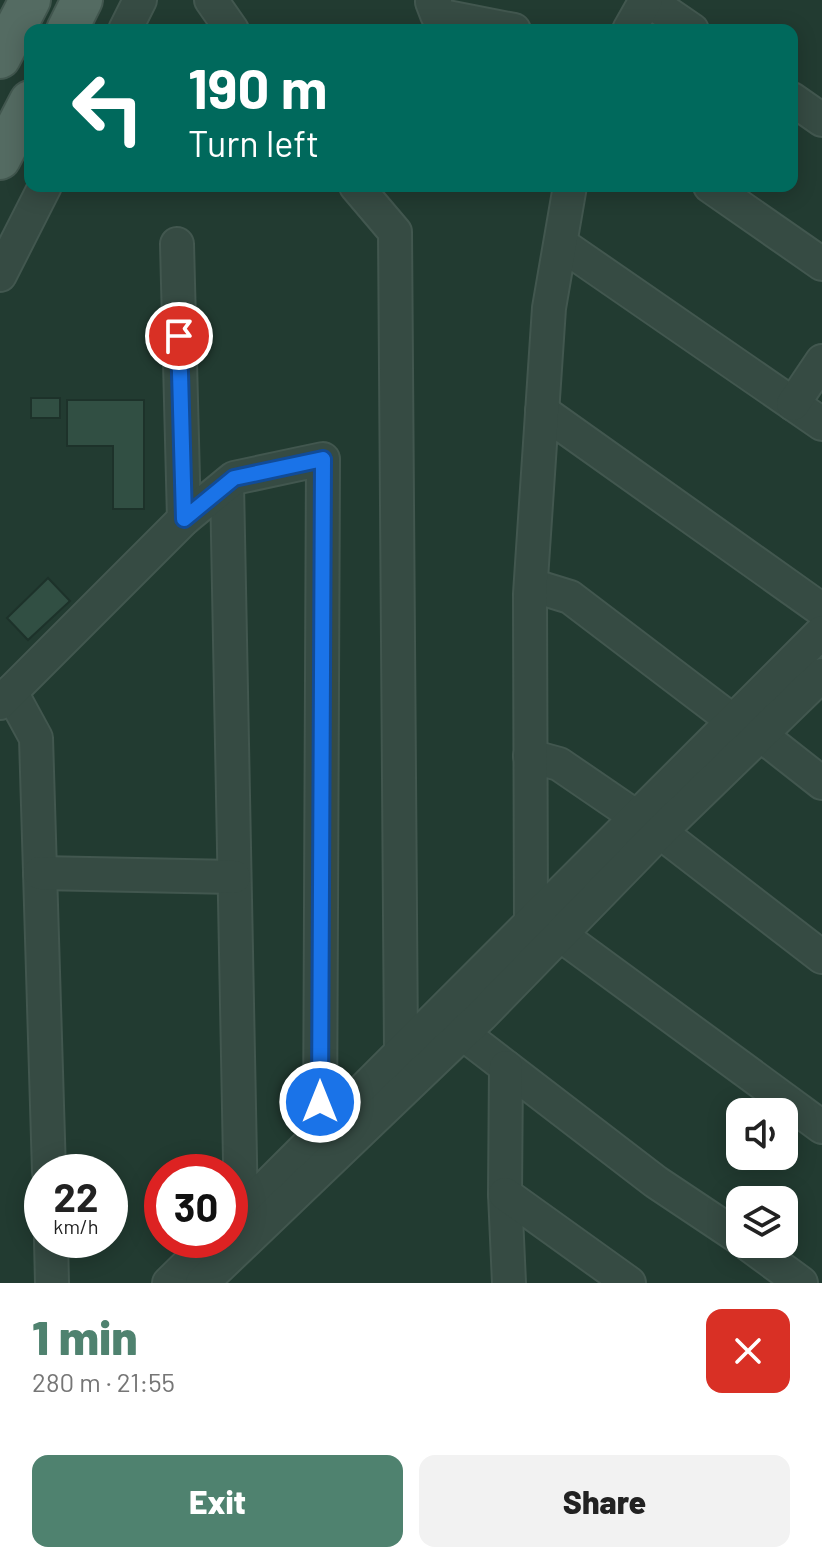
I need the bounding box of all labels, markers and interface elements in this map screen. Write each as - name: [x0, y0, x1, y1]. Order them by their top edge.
- text: 190 m: [188, 53, 327, 120]
- icon: left: [56, 56, 160, 160]
- text: Turn left: [188, 121, 319, 164]
- pin: [145, 302, 213, 370]
- icon: arrive: [157, 314, 201, 358]
- position arrow: [278, 1060, 362, 1144]
- map controls: [726, 1098, 798, 1258]
- button: sound: [726, 1098, 798, 1170]
- speed limit sign: 30: [144, 1154, 248, 1258]
- text: 22: [54, 1172, 98, 1220]
- button: layers: [726, 1186, 798, 1258]
- text: km/h: [53, 1214, 99, 1238]
- text: 1 min: [32, 1307, 138, 1365]
- button: close: [706, 1309, 790, 1393]
- text: 280 m · 21:55: [32, 1366, 175, 1397]
- button: Exit: [32, 1455, 403, 1547]
- button: Share: [419, 1455, 790, 1547]

